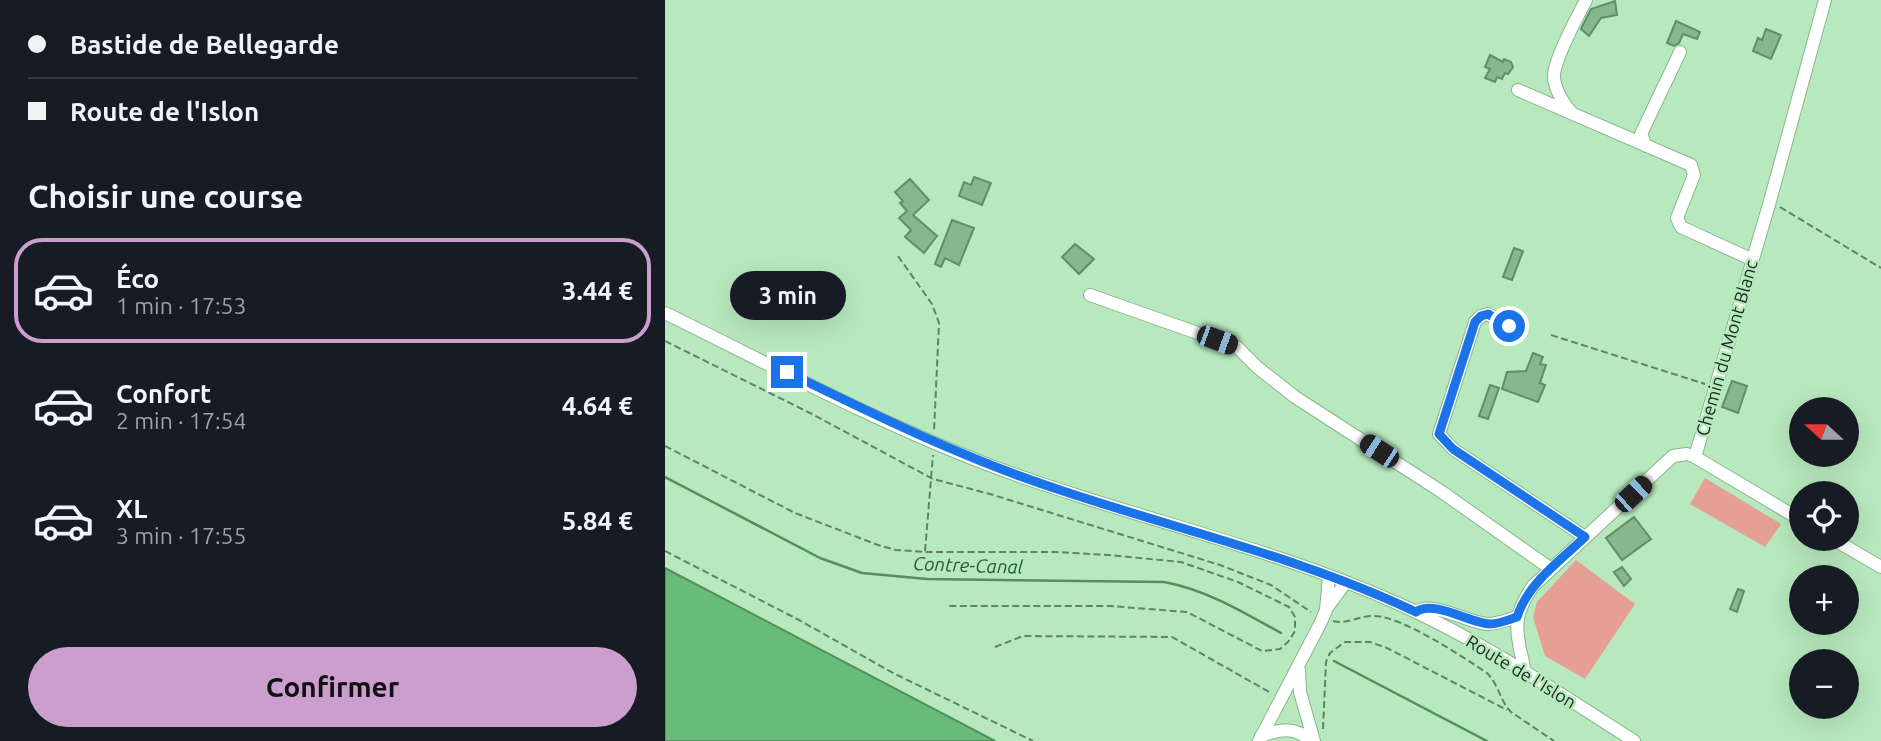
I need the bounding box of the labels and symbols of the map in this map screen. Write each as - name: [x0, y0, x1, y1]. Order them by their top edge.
- street label: Chemin du Mont Blanc: [1691, 257, 1761, 438]
- callout: 3 min: [729, 270, 845, 320]
- route start: [1493, 310, 1525, 342]
- car: [1194, 323, 1241, 357]
- route end: [771, 356, 803, 388]
- north arrow: [1789, 397, 1859, 467]
- car: [1356, 431, 1403, 471]
- car: [1611, 472, 1656, 516]
- water label: Contre-Canal: [913, 552, 1024, 578]
- street label: Route de l'Islon: [1463, 630, 1580, 712]

